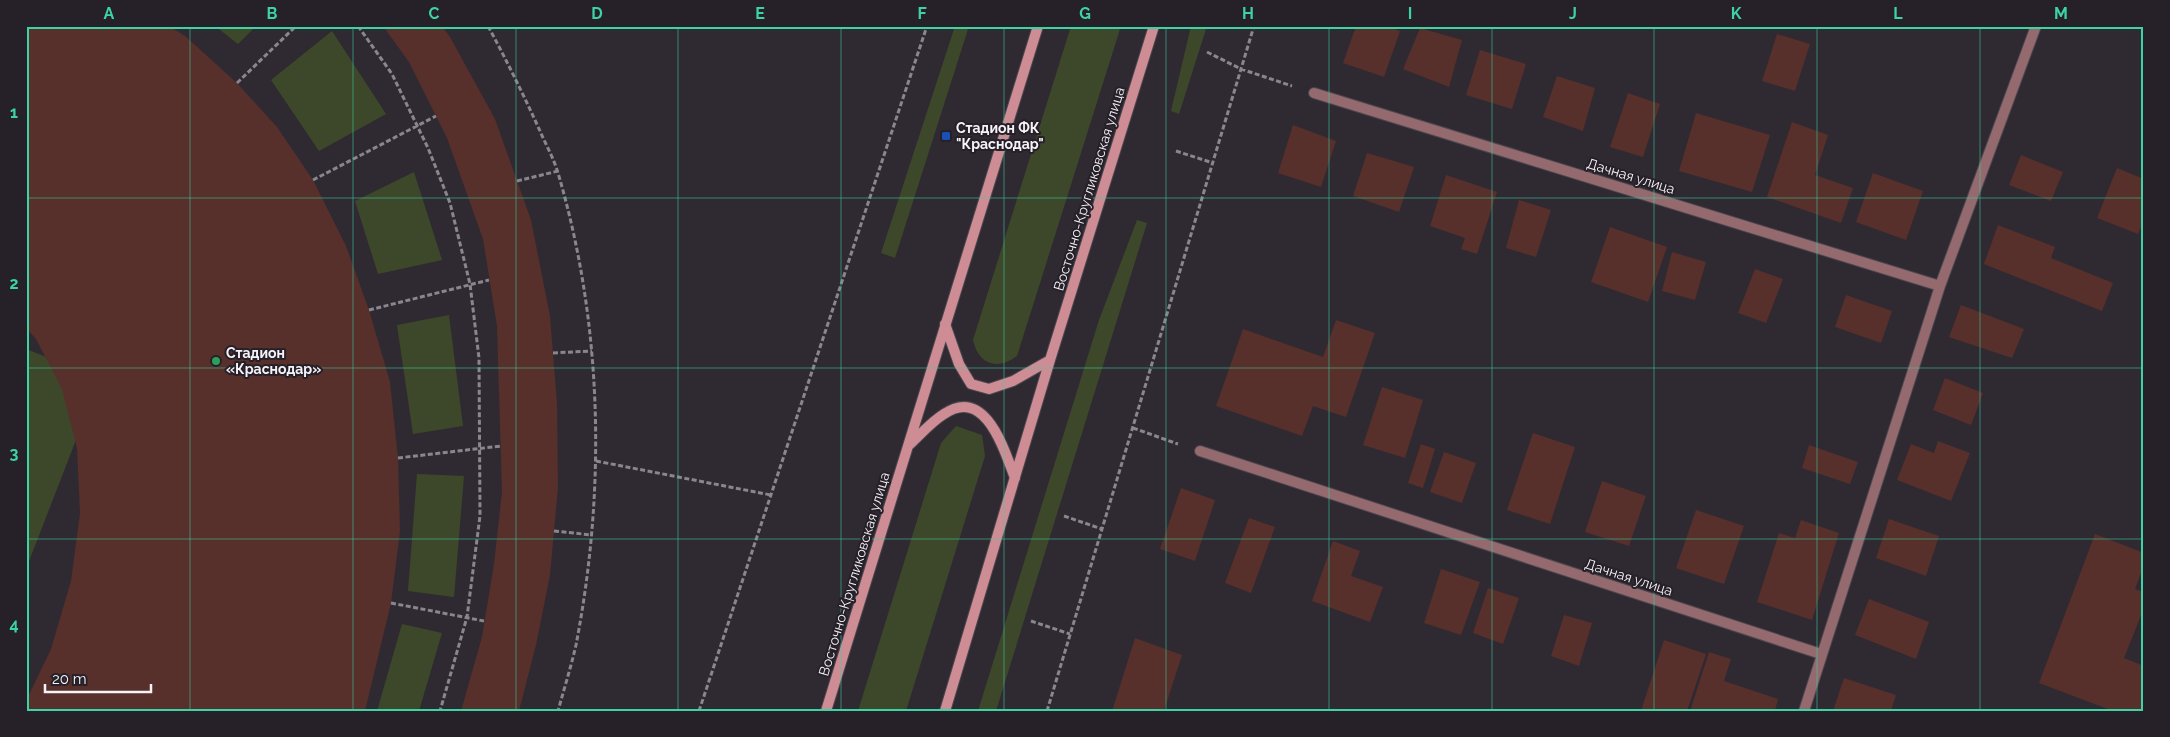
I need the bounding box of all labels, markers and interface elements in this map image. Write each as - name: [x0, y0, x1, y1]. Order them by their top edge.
- text: A: [104, 4, 115, 23]
- text: B: [267, 4, 278, 23]
- text: C: [429, 4, 440, 23]
- text: D: [591, 4, 603, 23]
- text: E: [755, 4, 765, 23]
- text: F: [917, 4, 927, 23]
- text: G: [1079, 4, 1091, 23]
- text: H: [1242, 4, 1254, 23]
- text: I: [1408, 4, 1412, 23]
- text: J: [1569, 4, 1577, 23]
- text: K: [1731, 4, 1742, 23]
- text: L: [1893, 4, 1903, 23]
- text: M: [2054, 4, 2068, 23]
- street label: Восточно-Кругликовская улица: [1050, 85, 1128, 293]
- text: 1: [10, 103, 18, 122]
- place label: Стадион ФК "Краснодар": [956, 120, 1044, 152]
- marker: Стадион ФК "Краснодар": [940, 130, 952, 142]
- street label: Дачная улица: [1585, 155, 1677, 197]
- text: 2: [9, 274, 19, 293]
- place label: Стадион «Краснодар»: [226, 345, 321, 377]
- marker: Стадион «Краснодар»: [210, 355, 222, 367]
- text: 3: [10, 444, 19, 463]
- street label: Восточно-Кругликовская улица: [815, 470, 893, 678]
- street label: Дачная улица: [1583, 555, 1675, 599]
- text: 4: [9, 615, 19, 634]
- scale bar: [45, 662, 151, 694]
- text: 20 m: [52, 670, 87, 688]

